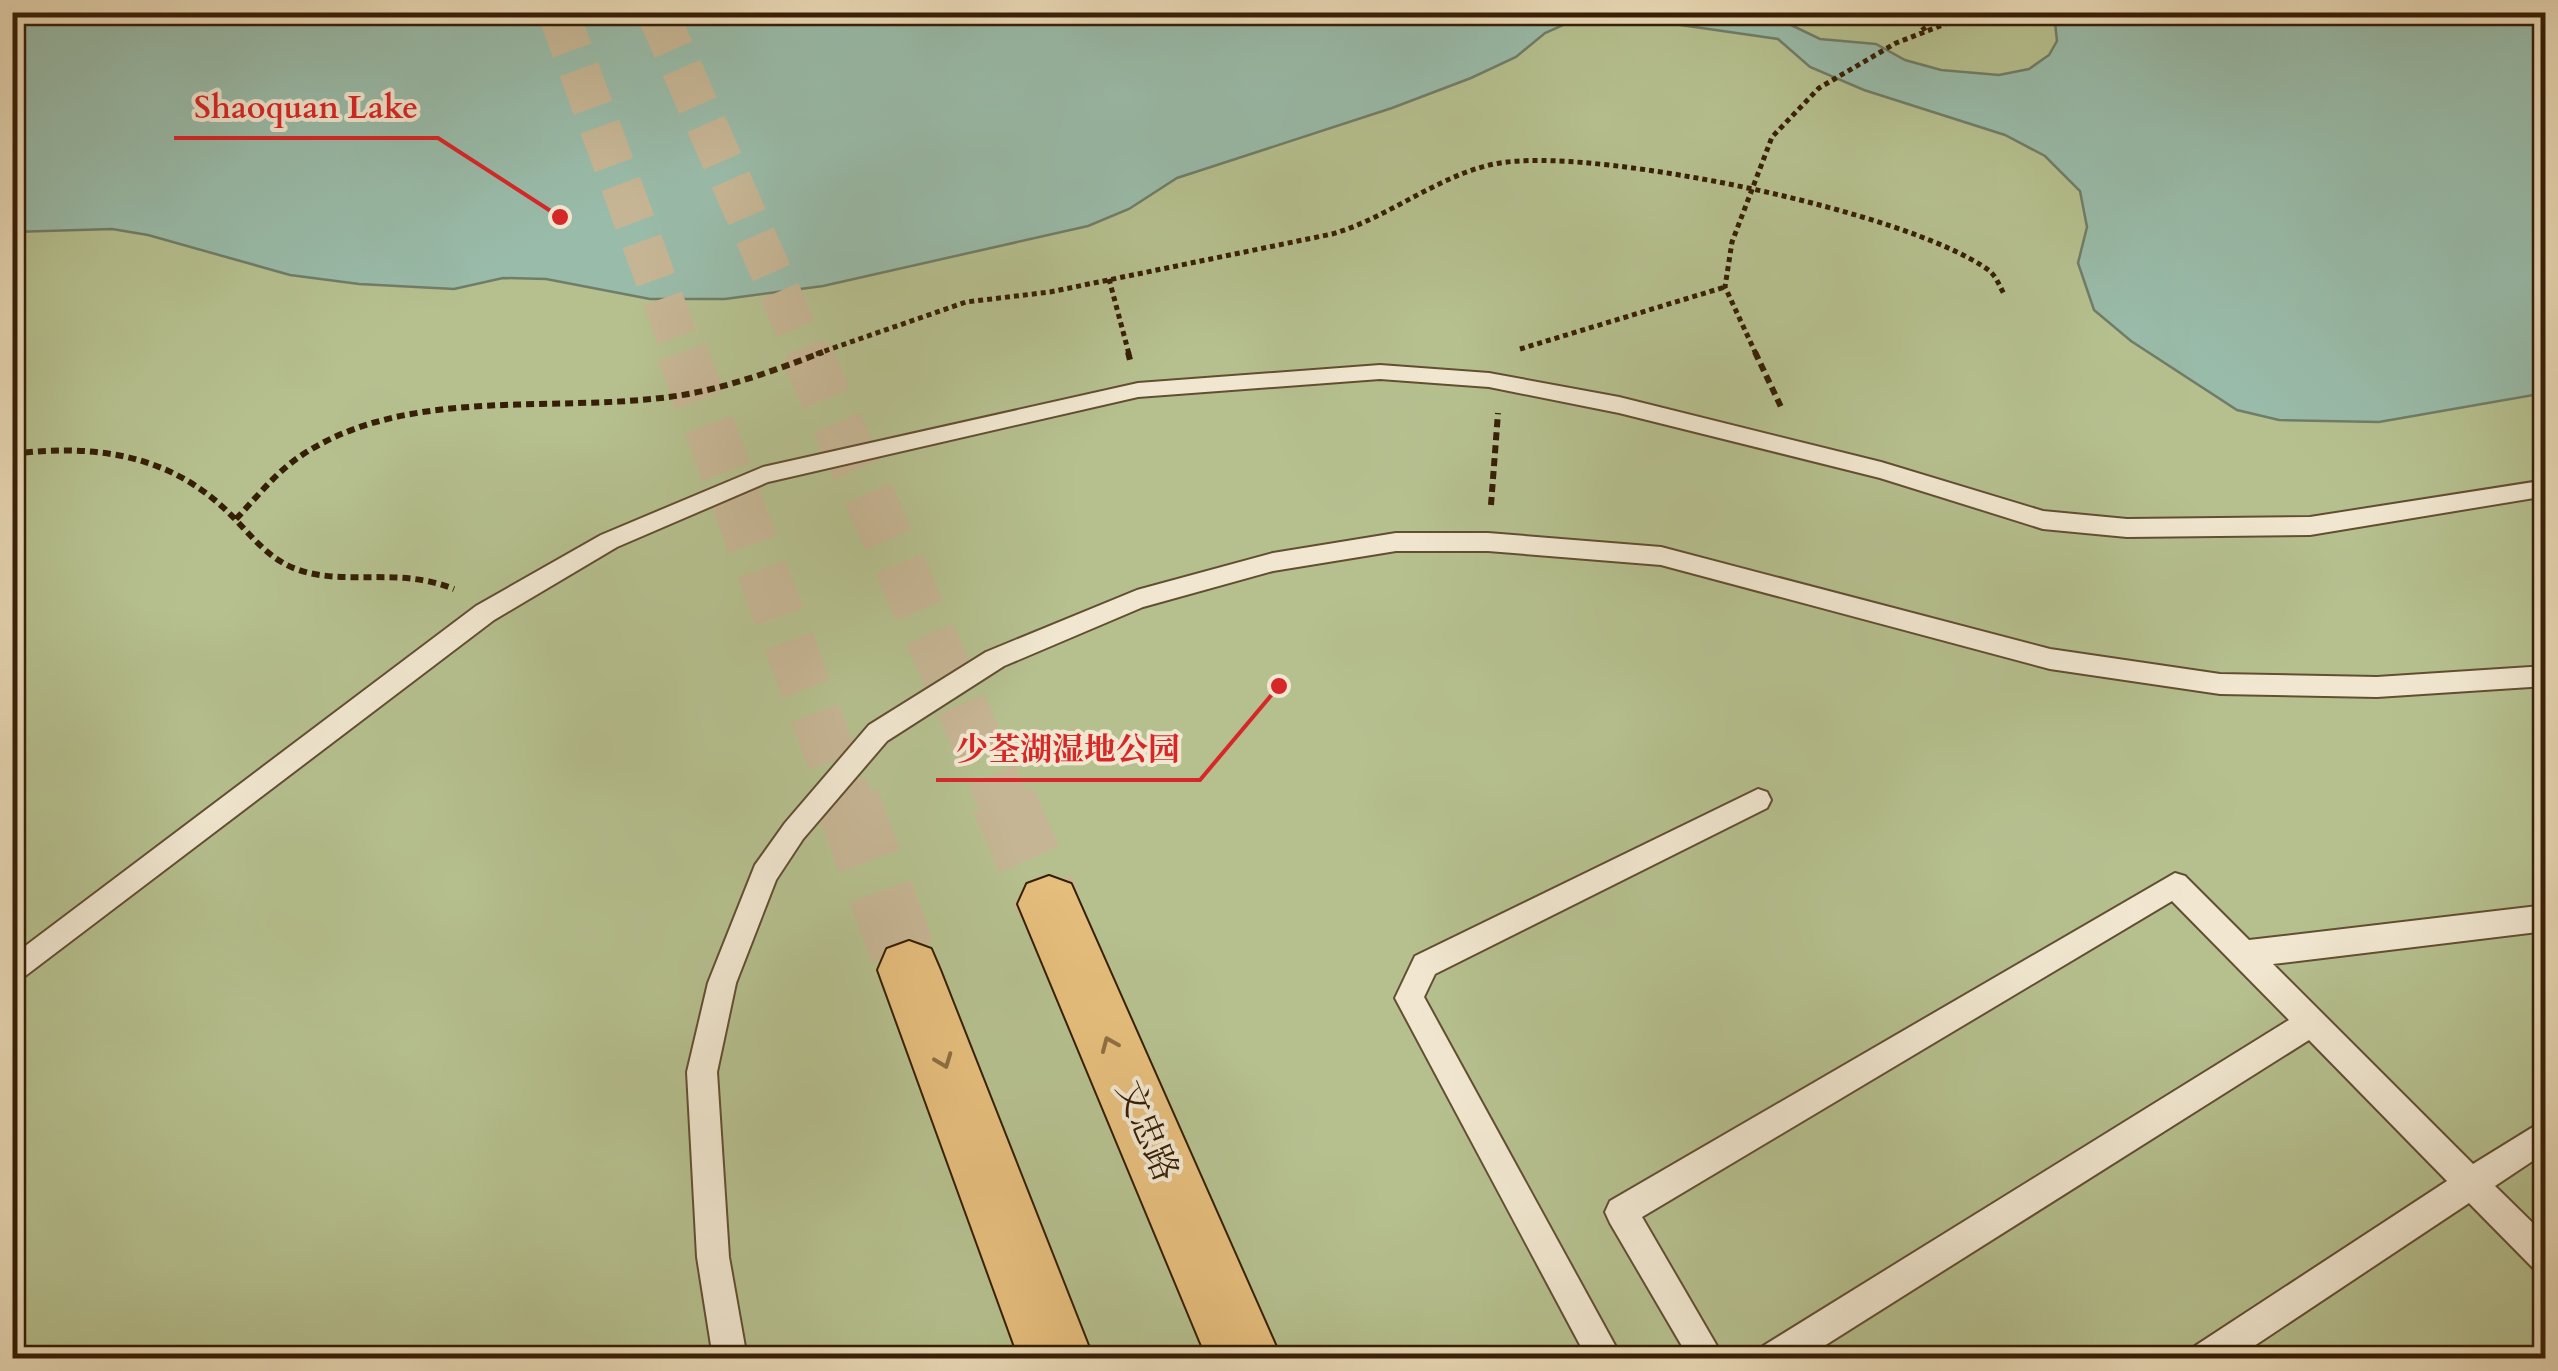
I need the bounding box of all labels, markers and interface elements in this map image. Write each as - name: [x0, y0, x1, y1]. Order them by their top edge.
- callout: Shaoquan Lake: [174, 76, 438, 138]
- text: Shaoquan Lake: [194, 86, 418, 130]
- callout: 少荃湖湿地公园: [936, 718, 1200, 780]
- text: 少荃湖湿地公园: [956, 728, 1180, 772]
- one-way arrow: [1101, 1036, 1121, 1054]
- one-way arrow: [932, 1051, 952, 1068]
- street label: 文忠路: [1104, 1073, 1190, 1189]

